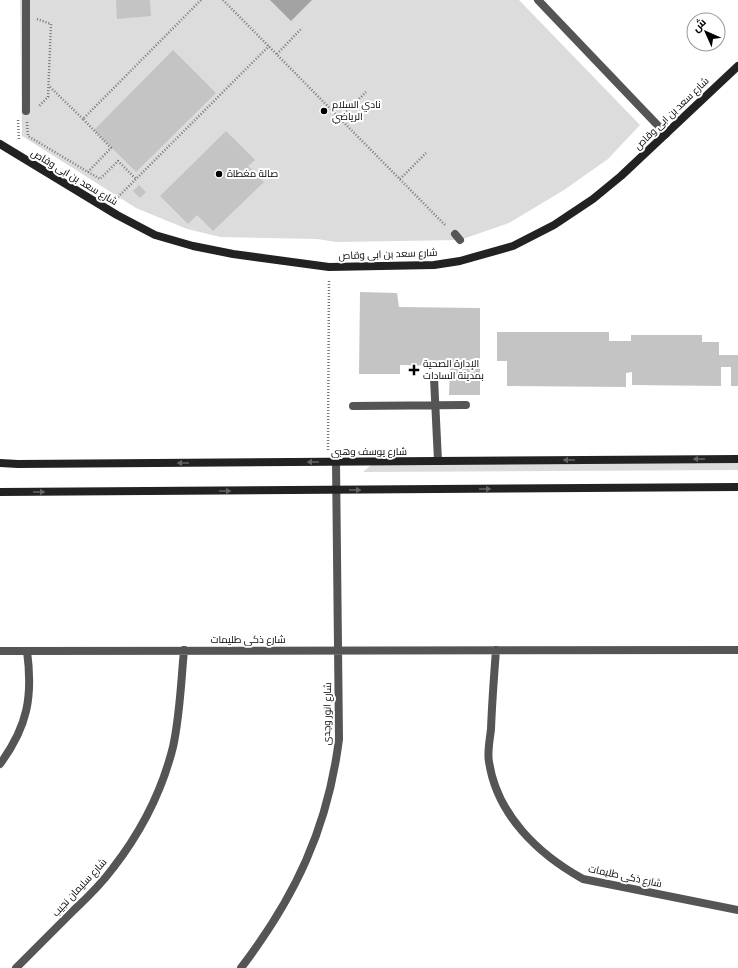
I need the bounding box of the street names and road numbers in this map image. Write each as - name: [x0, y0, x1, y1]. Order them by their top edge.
- street label: شارع سعد بن ابى وقاص: [632, 75, 712, 153]
- street label: شارع سعد بن ابى وقاص: [28, 147, 120, 209]
- street label: شارع سعد بن ابى وقاص: [338, 247, 438, 263]
- street label: شارع يوسف وهبى: [331, 446, 407, 459]
- street label: شارع ذكى طليمات: [210, 634, 286, 647]
- street label: شارع انور وجدى: [321, 682, 335, 746]
- street label: شارع سليمان نجيب: [50, 856, 110, 920]
- street label: شارع ذكى طليمات: [587, 863, 663, 891]

